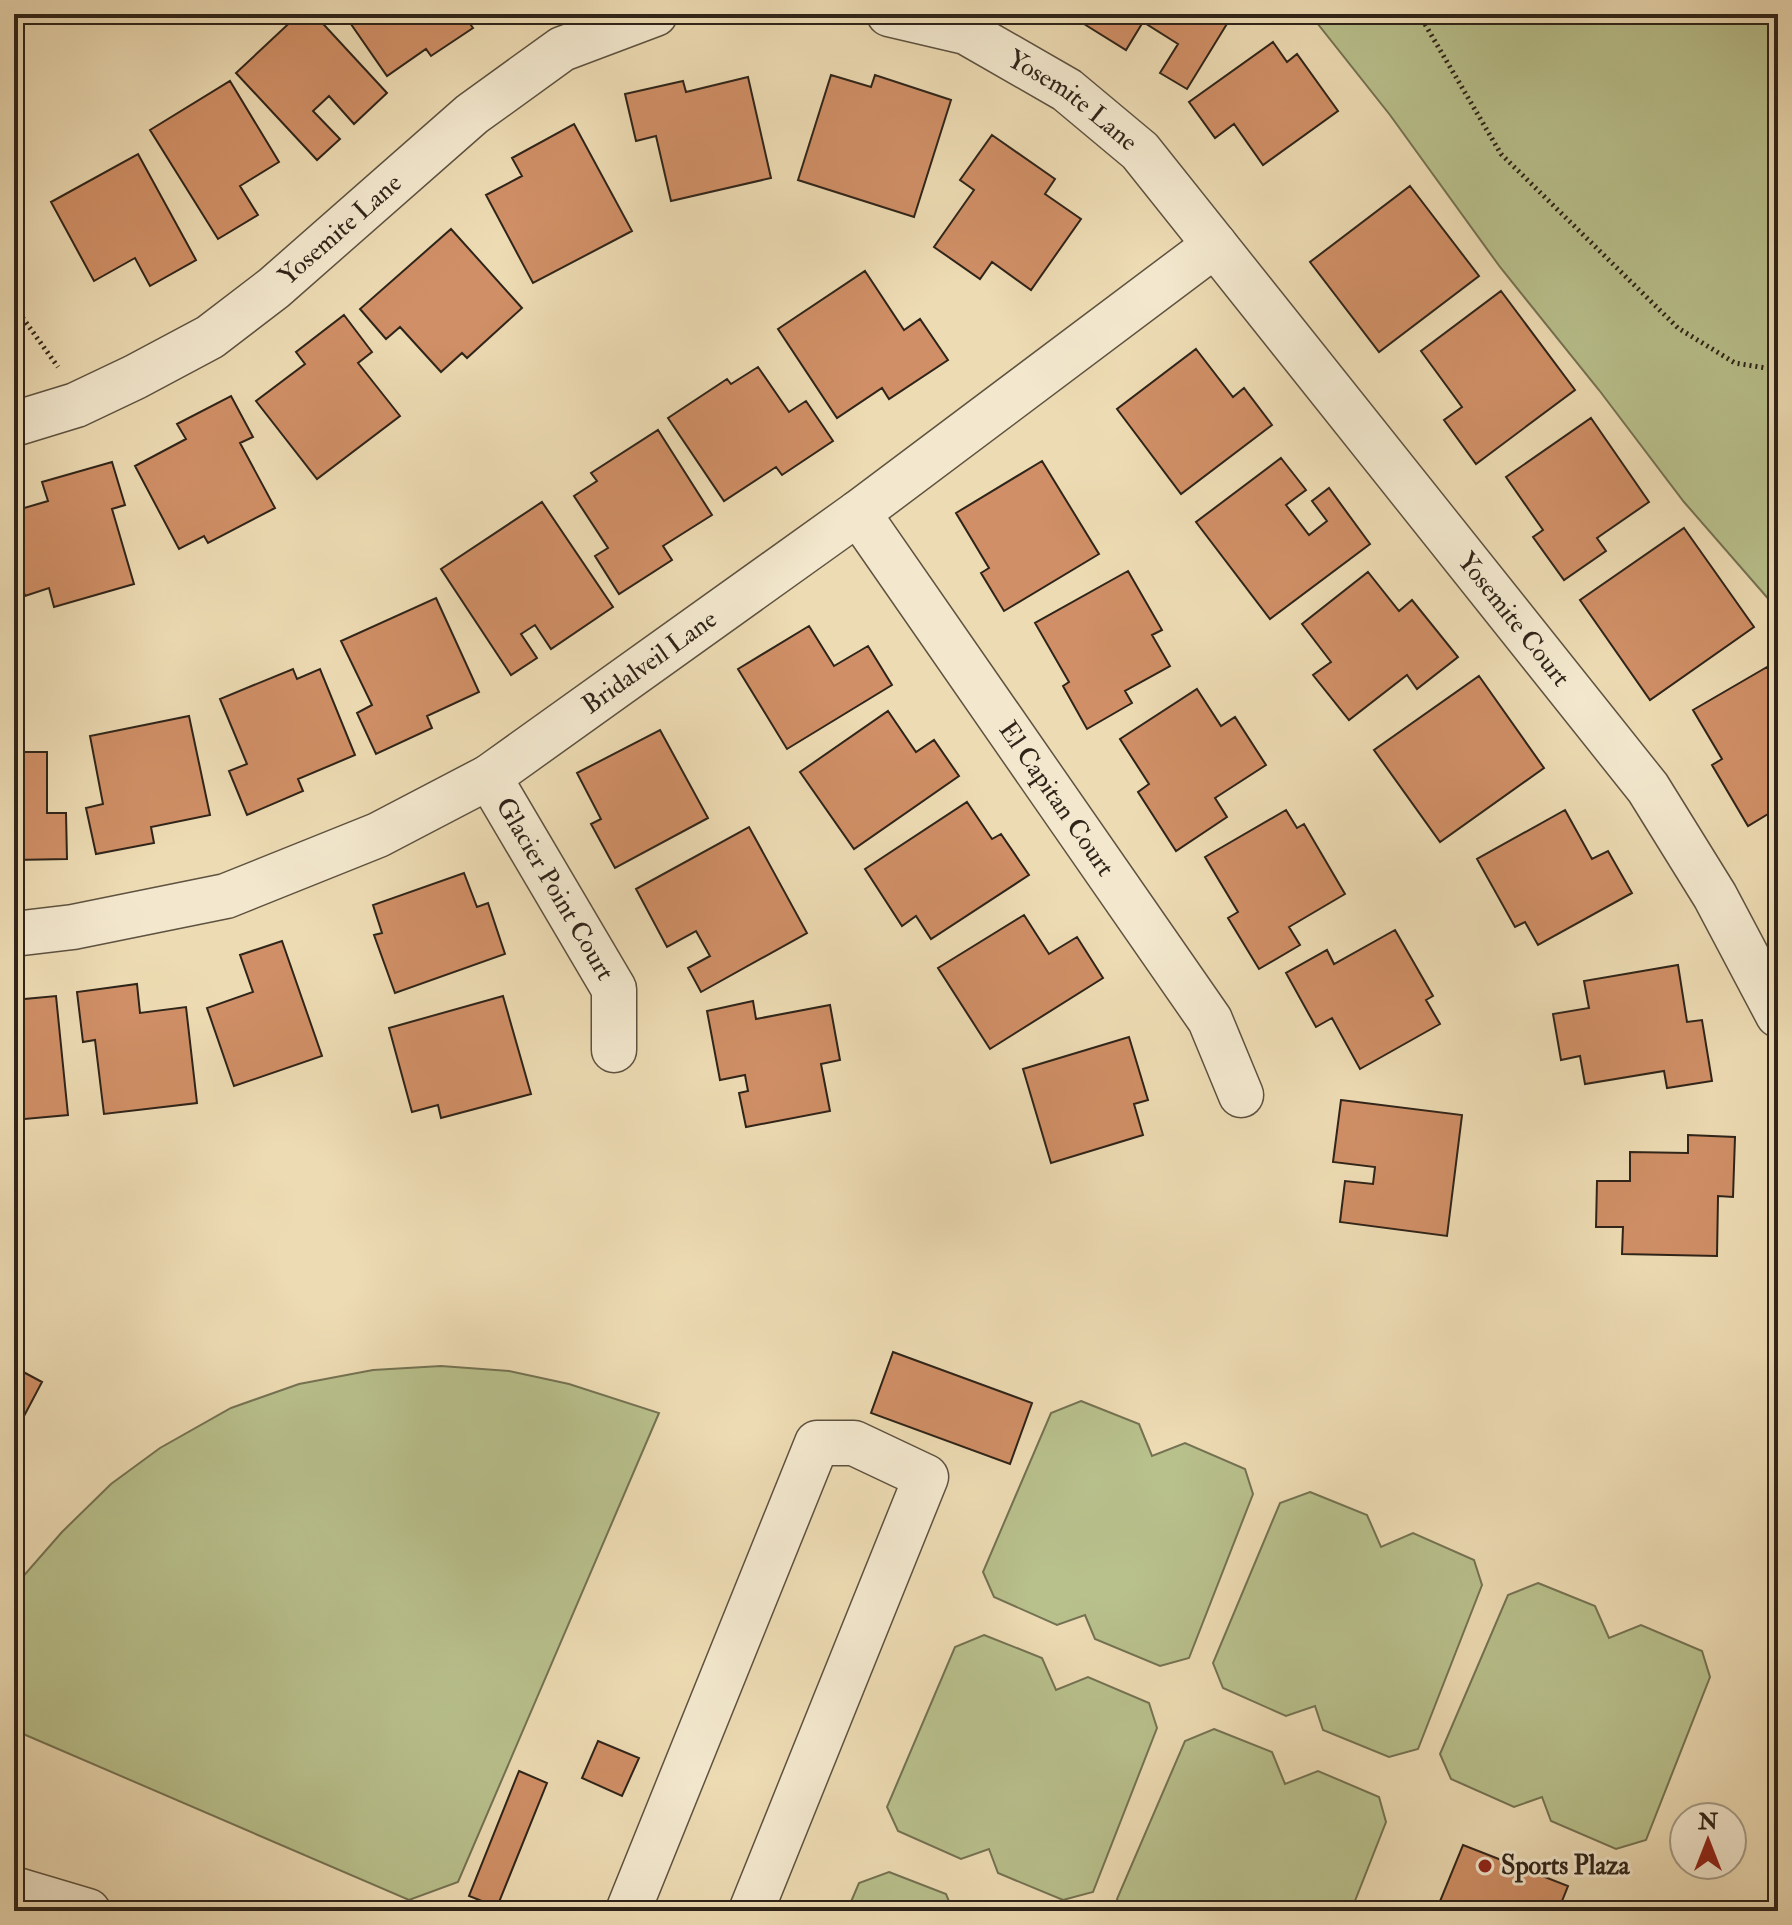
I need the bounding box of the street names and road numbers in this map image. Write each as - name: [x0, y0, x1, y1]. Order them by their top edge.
- street label: Yosemite Lane: [1002, 43, 1144, 158]
- street label: Yosemite Lane: [272, 167, 408, 292]
- street label: Yosemite Court: [1450, 546, 1577, 693]
- street label: Bridalveil Lane: [576, 603, 723, 721]
- street label: El Capitan Court: [992, 715, 1121, 883]
- street label: Glacier Point Court: [489, 792, 621, 986]

